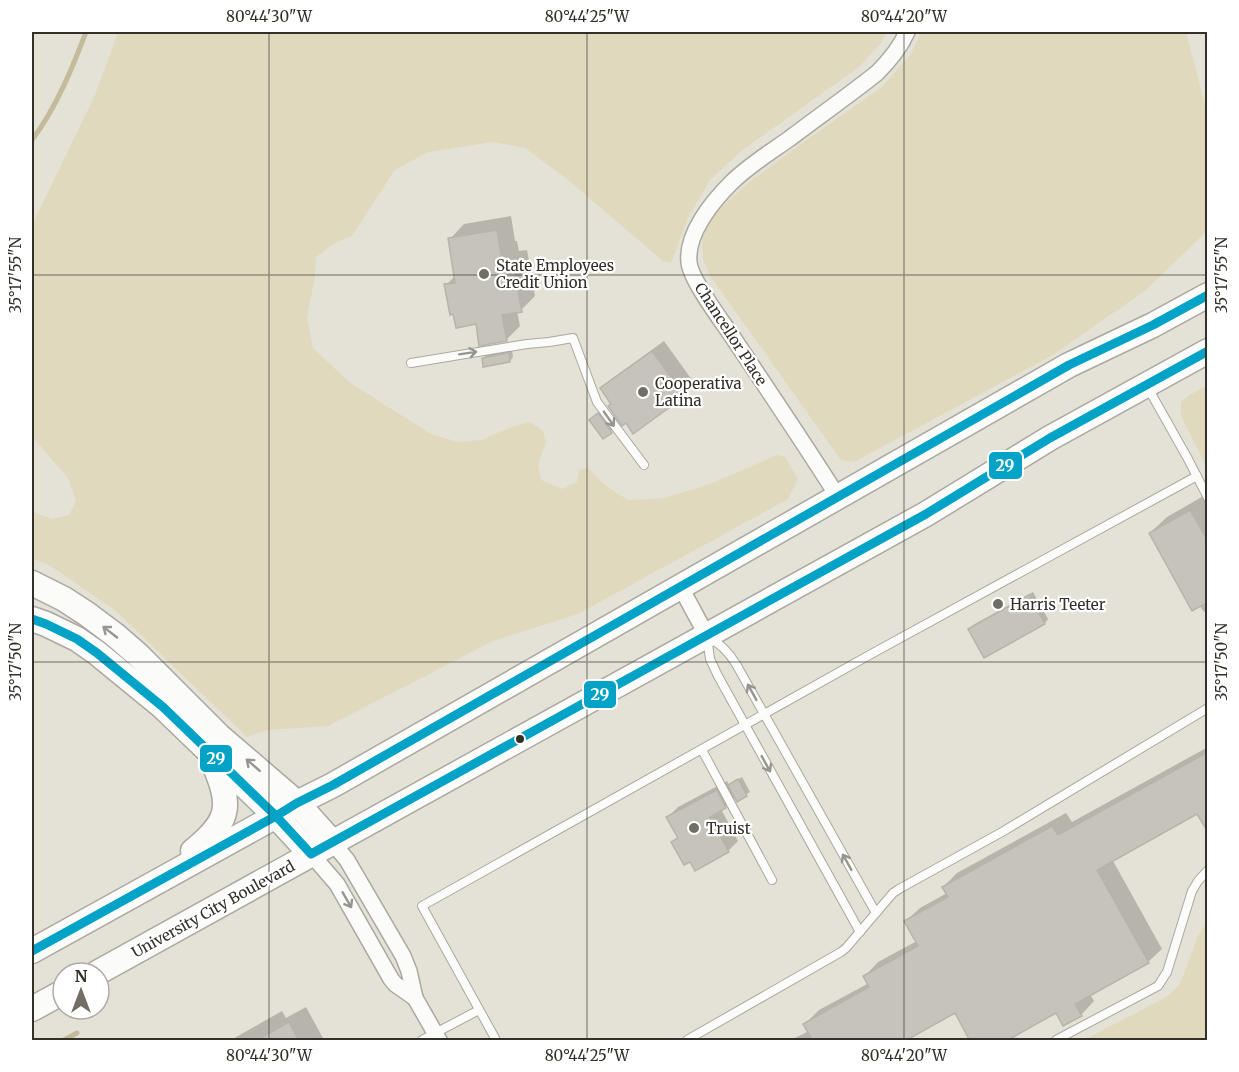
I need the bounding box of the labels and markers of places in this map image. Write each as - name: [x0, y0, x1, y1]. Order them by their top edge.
- place label: State Employees Credit Union: [496, 256, 614, 292]
- marker: State Employees Credit Union: [477, 267, 491, 281]
- place label: Cooperativa Latina: [655, 374, 742, 410]
- marker: Cooperativa Latina: [636, 385, 650, 399]
- place label: Harris Teeter: [1010, 595, 1106, 614]
- marker: Harris Teeter: [991, 597, 1005, 611]
- unlabelled marker: [514, 733, 526, 745]
- place label: Truist: [706, 819, 751, 838]
- marker: Truist: [687, 821, 701, 835]

